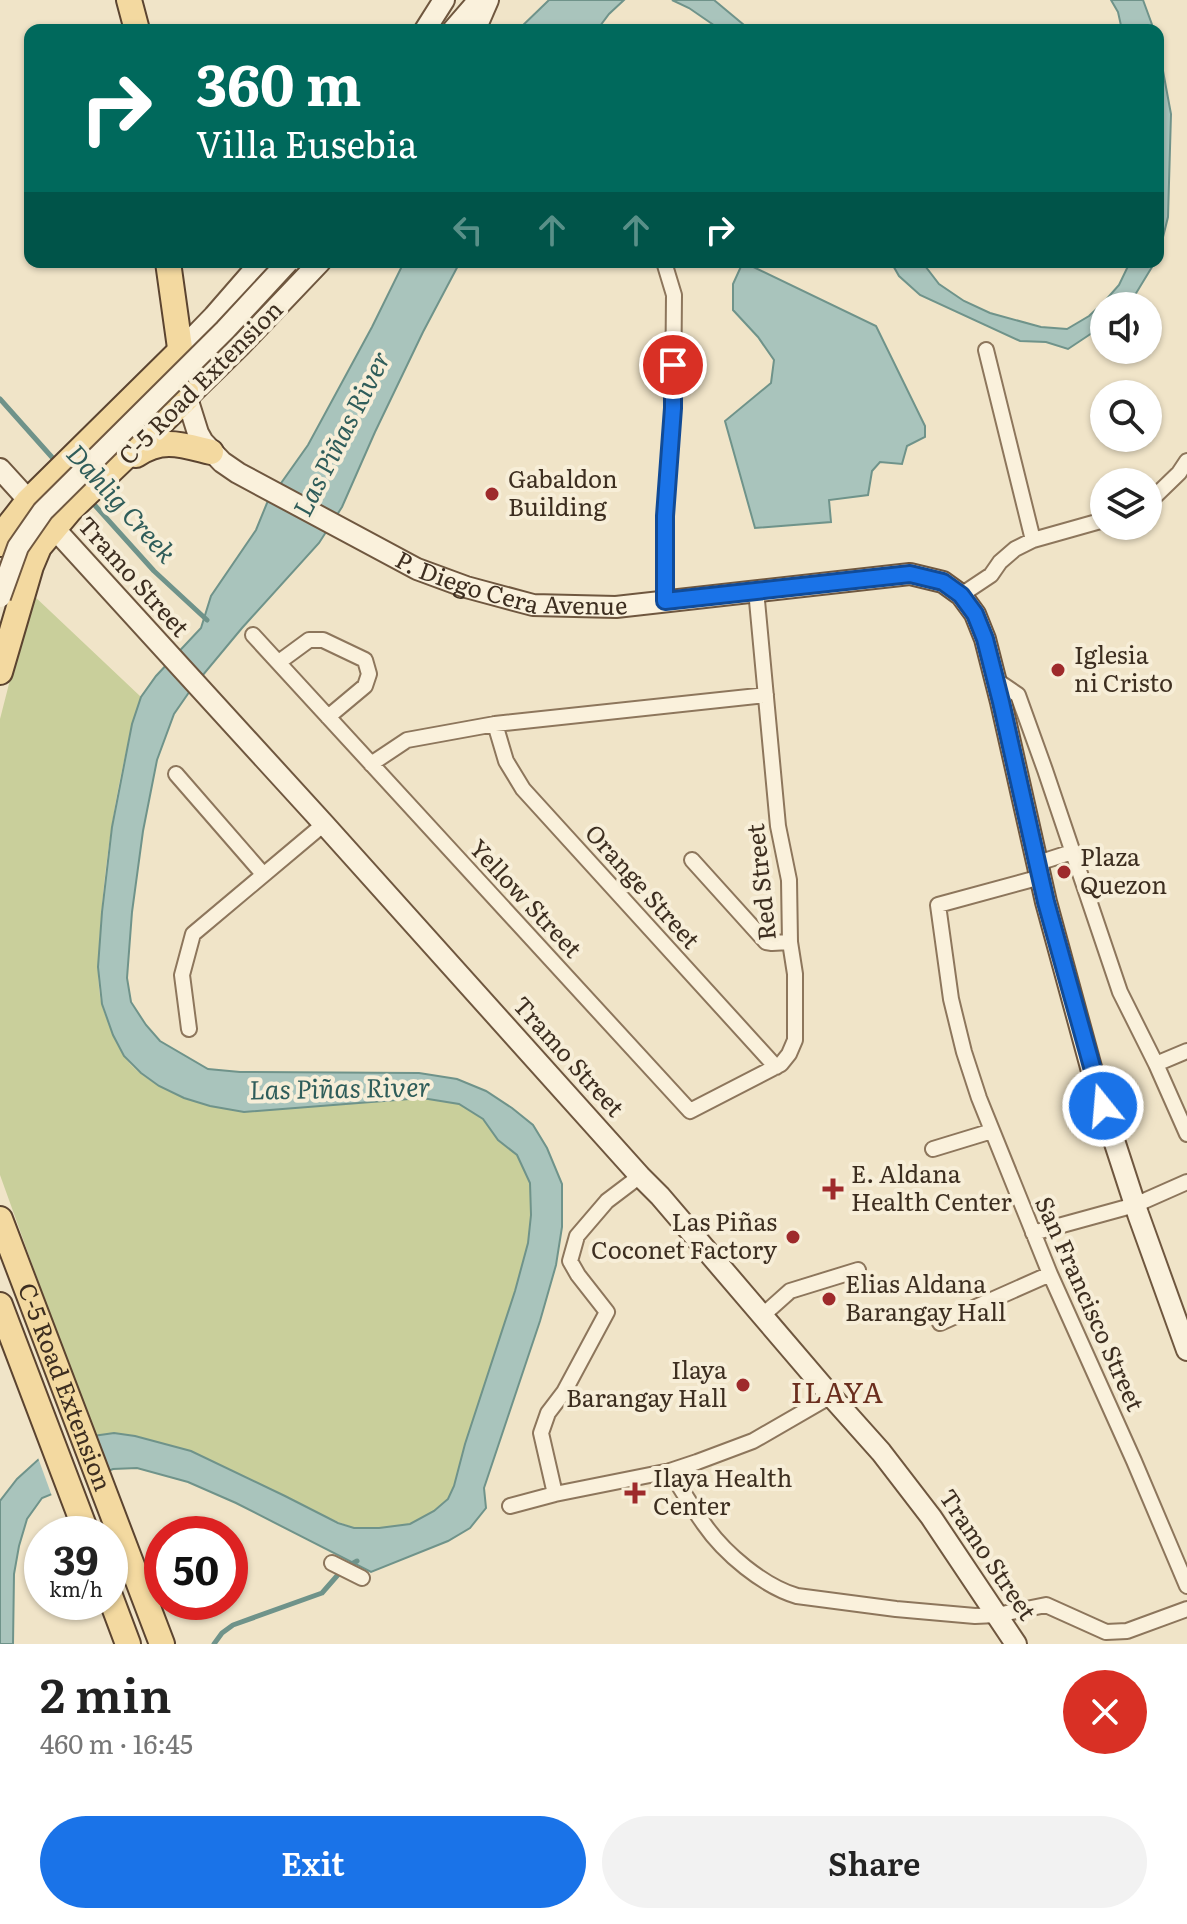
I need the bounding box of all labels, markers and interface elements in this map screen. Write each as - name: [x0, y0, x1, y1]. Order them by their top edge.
- text: 360 m: [196, 40, 361, 123]
- icon: right: [64, 56, 168, 160]
- text: Villa Eusebia: [196, 116, 417, 169]
- icon: left: [446, 208, 490, 252]
- icon: ahead: [530, 208, 574, 252]
- icon: ahead: [614, 208, 658, 252]
- icon: right: [698, 208, 742, 252]
- street label: C-5 Road Extension: [109, 291, 289, 471]
- map controls: [1090, 292, 1162, 540]
- button: sound: [1090, 292, 1162, 364]
- pin: [639, 331, 707, 399]
- water label: Las Piñas River: [281, 343, 398, 522]
- icon: arrive: [651, 343, 695, 387]
- button: search: [1090, 380, 1162, 452]
- water label: Dahlig Creek: [59, 434, 187, 571]
- place label: Gabaldon Building: [508, 460, 618, 523]
- button: layers: [1090, 468, 1162, 540]
- marker: Gabaldon Building: [483, 485, 501, 503]
- street label: Tramo Street: [71, 507, 199, 644]
- street label: P. Diego Cera Avenue: [390, 541, 629, 622]
- place label: Iglesia ni Cristo: [1074, 636, 1173, 699]
- marker: Iglesia ni Cristo: [1049, 661, 1067, 679]
- street label: Orange Street: [578, 815, 710, 956]
- street label: Red Street: [736, 822, 783, 942]
- street label: Yellow Street: [463, 830, 591, 965]
- place label: Plaza Quezon: [1080, 838, 1167, 901]
- marker: Plaza Quezon: [1055, 863, 1073, 881]
- street label: Tramo Street: [506, 987, 634, 1124]
- position arrow: [1061, 1064, 1145, 1148]
- water label: Las Piñas River: [249, 1065, 431, 1108]
- place label: E. Aldana Health Center: [851, 1155, 1012, 1218]
- marker: E. Aldana Health Center: [822, 1178, 844, 1200]
- street label: San Francisco Street: [1028, 1190, 1155, 1416]
- place label: Las Piñas Coconet Factory: [591, 1203, 777, 1266]
- marker: Las Piñas Coconet Factory: [784, 1228, 802, 1246]
- place label: Elias Aldana Barangay Hall: [845, 1265, 1006, 1328]
- street label: C-5 Road Extension: [11, 1277, 122, 1495]
- marker: Elias Aldana Barangay Hall: [820, 1290, 838, 1308]
- place label: Ilaya Barangay Hall: [566, 1351, 727, 1414]
- district label: ILAYA: [791, 1370, 885, 1412]
- marker: Ilaya Barangay Hall: [734, 1376, 752, 1394]
- place label: Ilaya Health Center: [653, 1459, 792, 1522]
- street label: Tramo Street: [932, 1481, 1046, 1627]
- marker: Ilaya Health Center: [624, 1482, 646, 1504]
- speed limit sign: 50: [144, 1516, 248, 1620]
- text: 39: [53, 1528, 99, 1587]
- text: km/h: [49, 1573, 103, 1603]
- text: 2 min: [40, 1657, 172, 1728]
- button: close: [1063, 1670, 1147, 1754]
- text: 460 m · 16:45: [40, 1723, 193, 1762]
- button: Exit: [40, 1816, 586, 1908]
- button: Share: [602, 1816, 1147, 1908]

